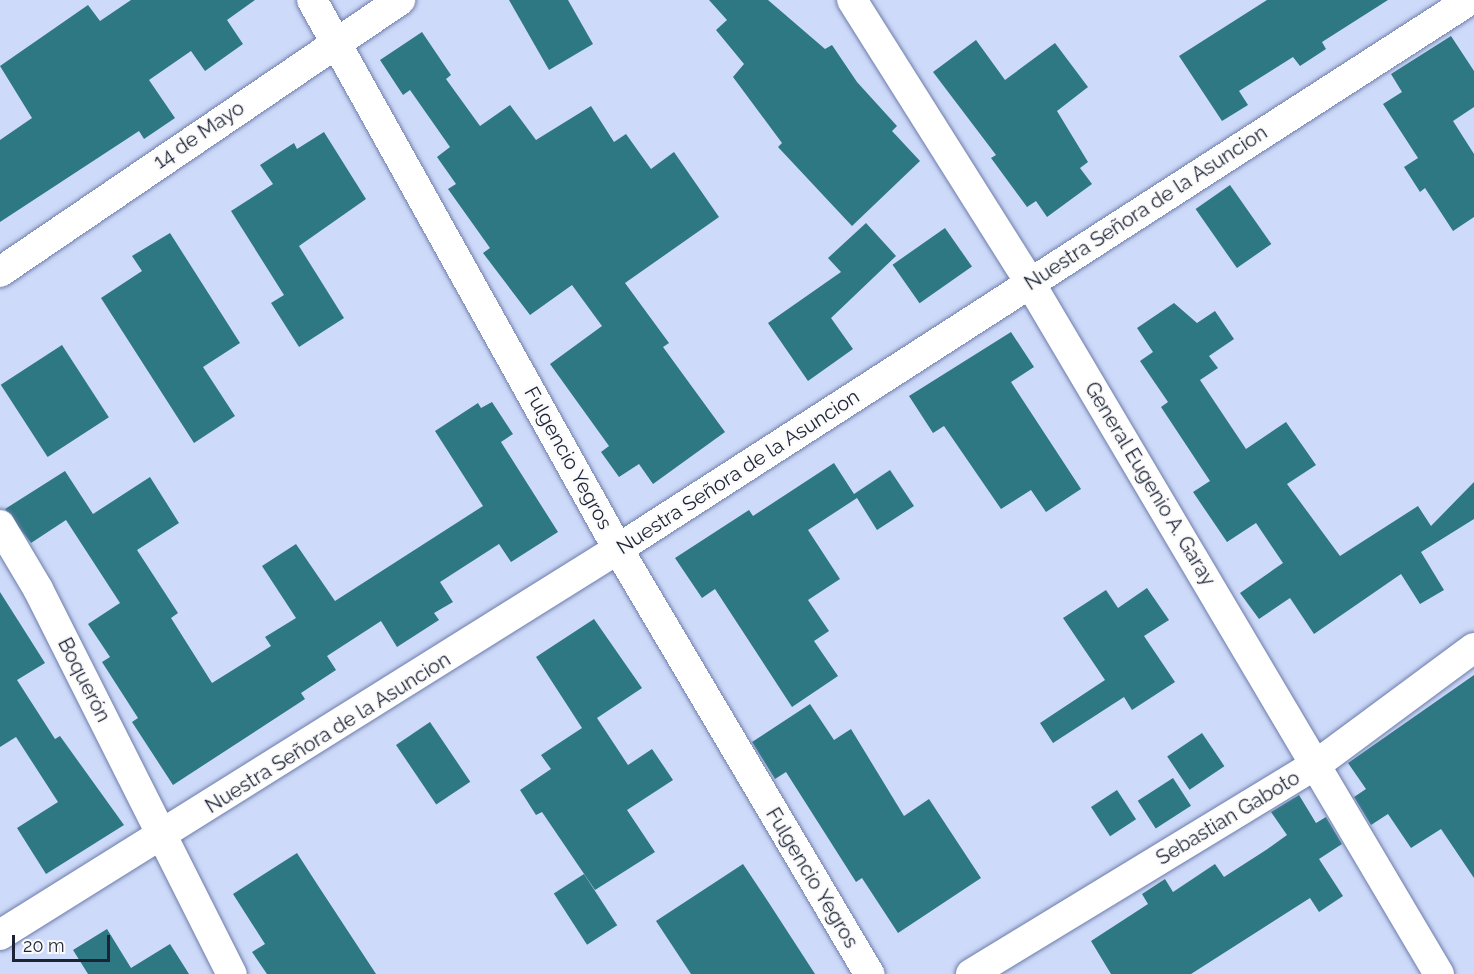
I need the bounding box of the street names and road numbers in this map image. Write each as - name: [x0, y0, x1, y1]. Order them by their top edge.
- street label: 14 de Mayo: [149, 96, 249, 174]
- street label: Nuestra Señora de la Asuncion: [1020, 120, 1272, 296]
- street label: General Eugenio A. Garay: [1079, 377, 1221, 591]
- street label: Fulgencio Yegros: [519, 382, 617, 534]
- street label: Nuestra Señora de la Asuncion: [612, 384, 864, 560]
- street label: Boquerón: [53, 634, 115, 726]
- street label: Nuestra Señora de la Asuncion: [201, 647, 455, 819]
- street label: Sebastian Gaboto: [1152, 766, 1304, 870]
- street label: Fulgencio Yegros: [760, 803, 864, 953]

